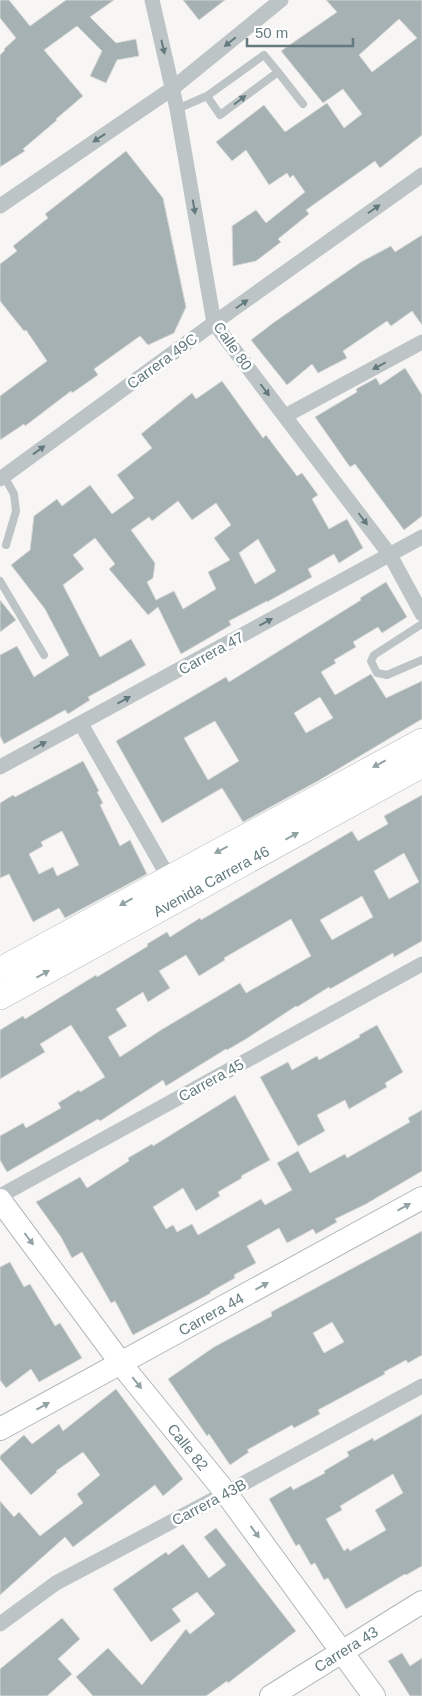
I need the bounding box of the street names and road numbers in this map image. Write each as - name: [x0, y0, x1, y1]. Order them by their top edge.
- street label: Calle 80: [210, 319, 256, 373]
- street label: Carrera 49C: [124, 330, 201, 392]
- street label: Carrera 47: [176, 628, 246, 678]
- street label: Avenida Carrera 46: [150, 842, 272, 920]
- street label: Carrera 45: [176, 1055, 246, 1105]
- street label: Carrera 44: [176, 1289, 246, 1339]
- street label: Calle 82: [164, 1420, 212, 1474]
- street label: Carrera 43B: [169, 1475, 249, 1529]
- street label: Carrera 43: [311, 1623, 381, 1675]

